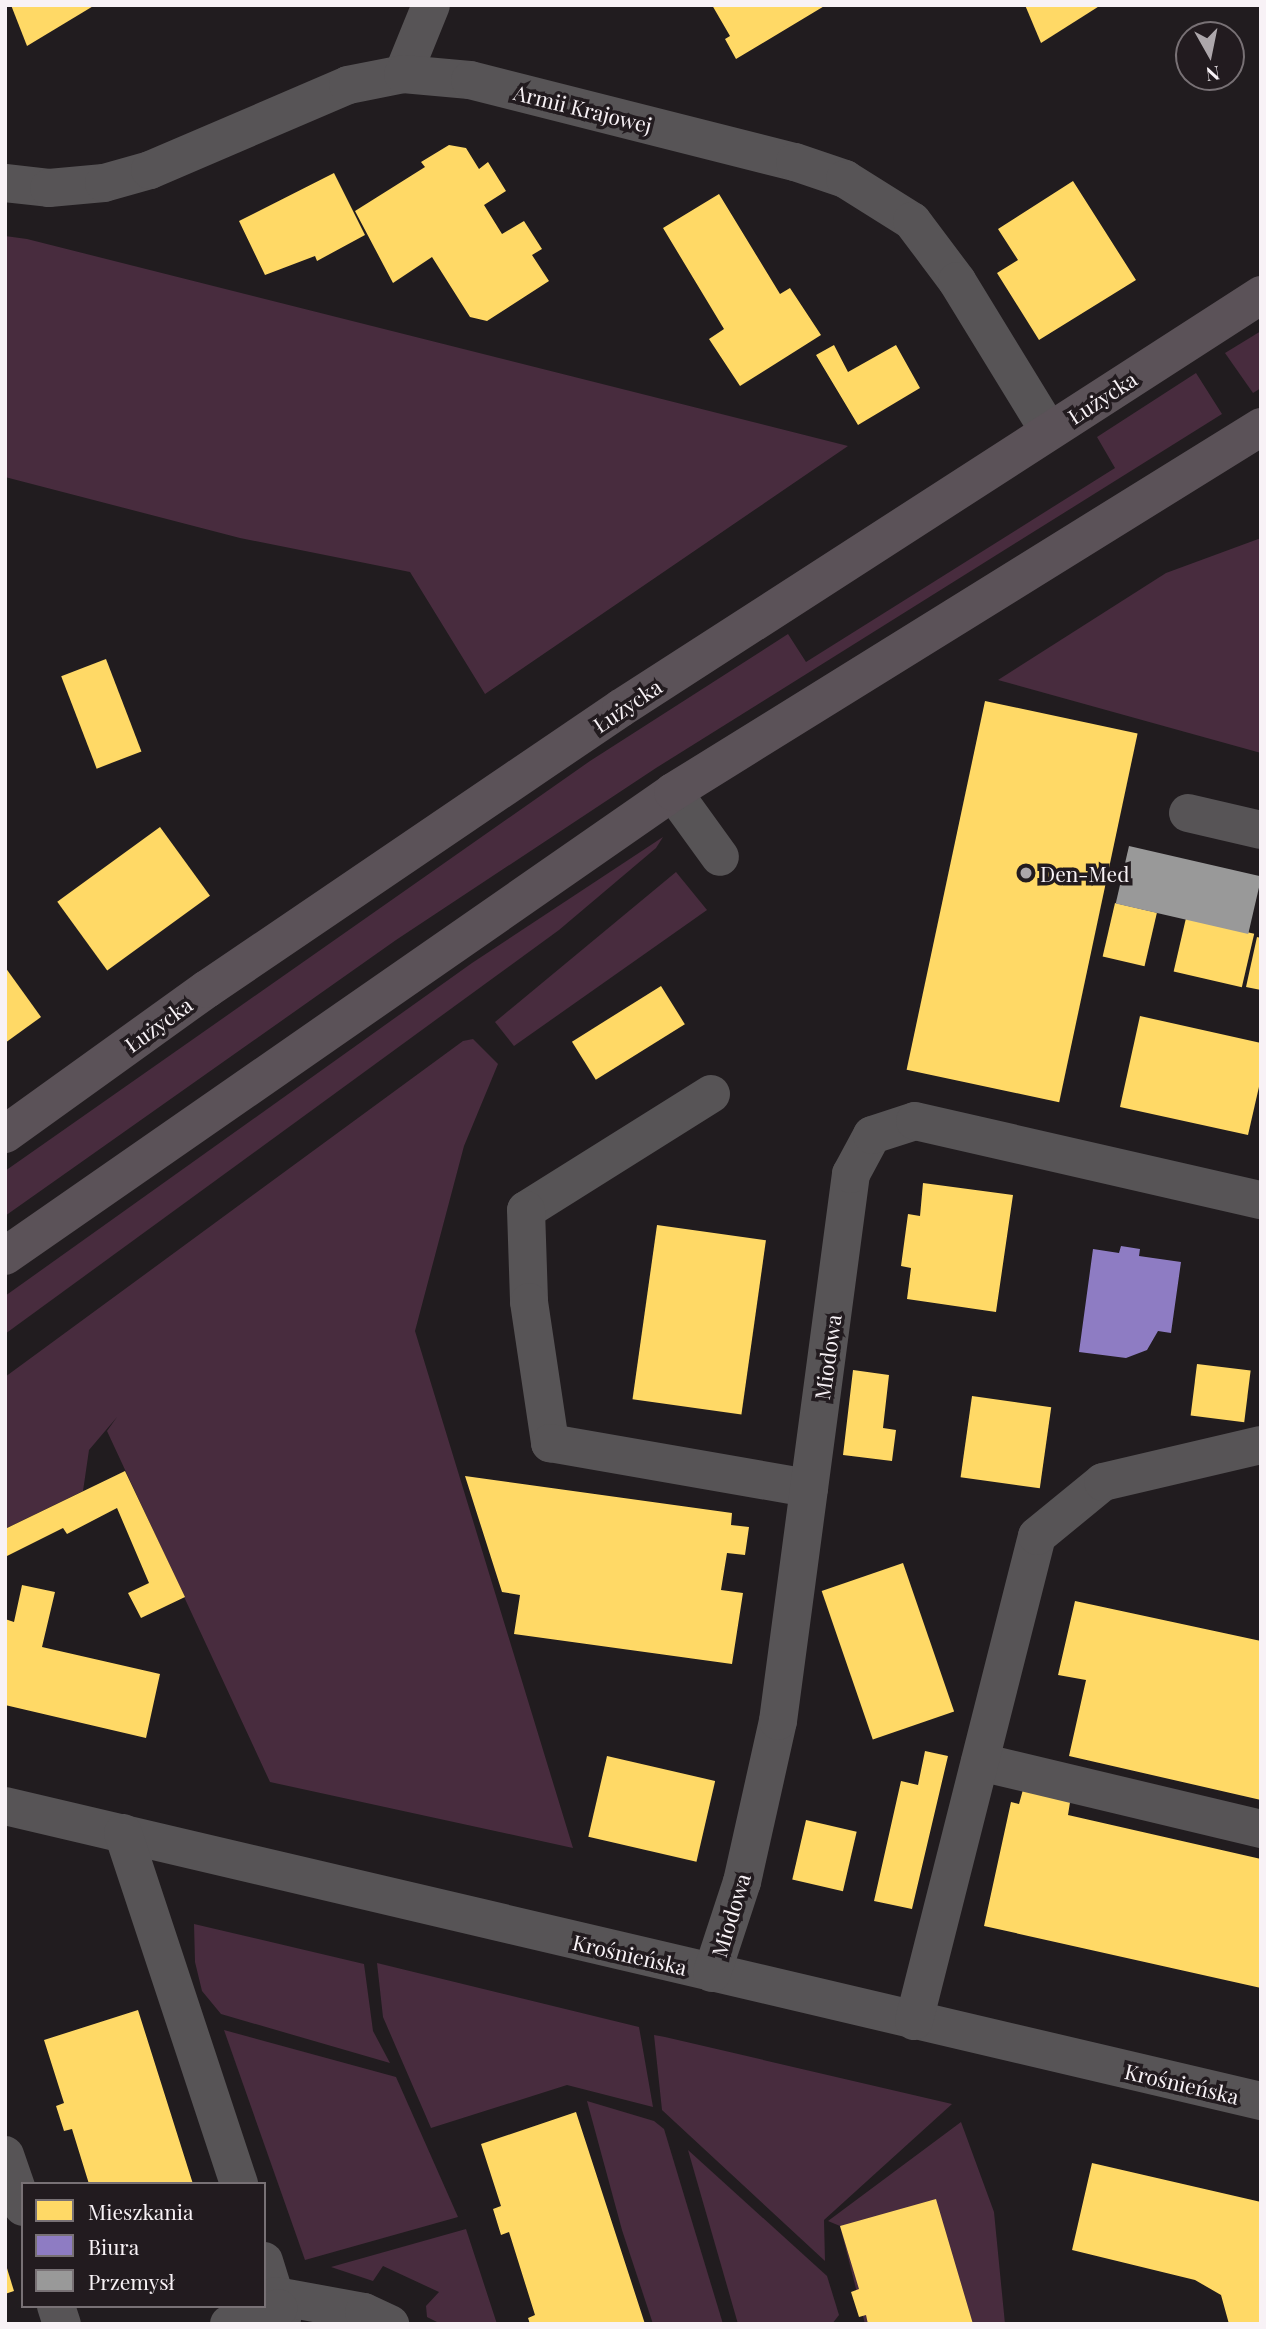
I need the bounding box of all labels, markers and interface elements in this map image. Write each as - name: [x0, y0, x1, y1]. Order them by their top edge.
- north arrow: [1175, 21, 1245, 91]
- text: N: [1204, 61, 1222, 89]
- street label: Armii Krajowej: [511, 79, 655, 137]
- street label: Łużycka: [1063, 365, 1141, 429]
- street label: Łużycka: [588, 673, 666, 737]
- place label: Den-Med: [1040, 860, 1129, 886]
- marker: Den-Med: [1018, 865, 1034, 881]
- street label: Łużycka: [119, 991, 197, 1057]
- street label: Miodowa: [809, 1313, 845, 1401]
- street label: Miodowa: [705, 1870, 755, 1960]
- street label: Krośnieńska: [570, 1929, 690, 1979]
- street label: Krośnieńska: [1122, 2058, 1242, 2108]
- legend: [21, 2182, 266, 2308]
- text: Mieszkania: [88, 2197, 193, 2225]
- text: Biura: [88, 2232, 139, 2260]
- text: Przemysł: [88, 2267, 175, 2295]

